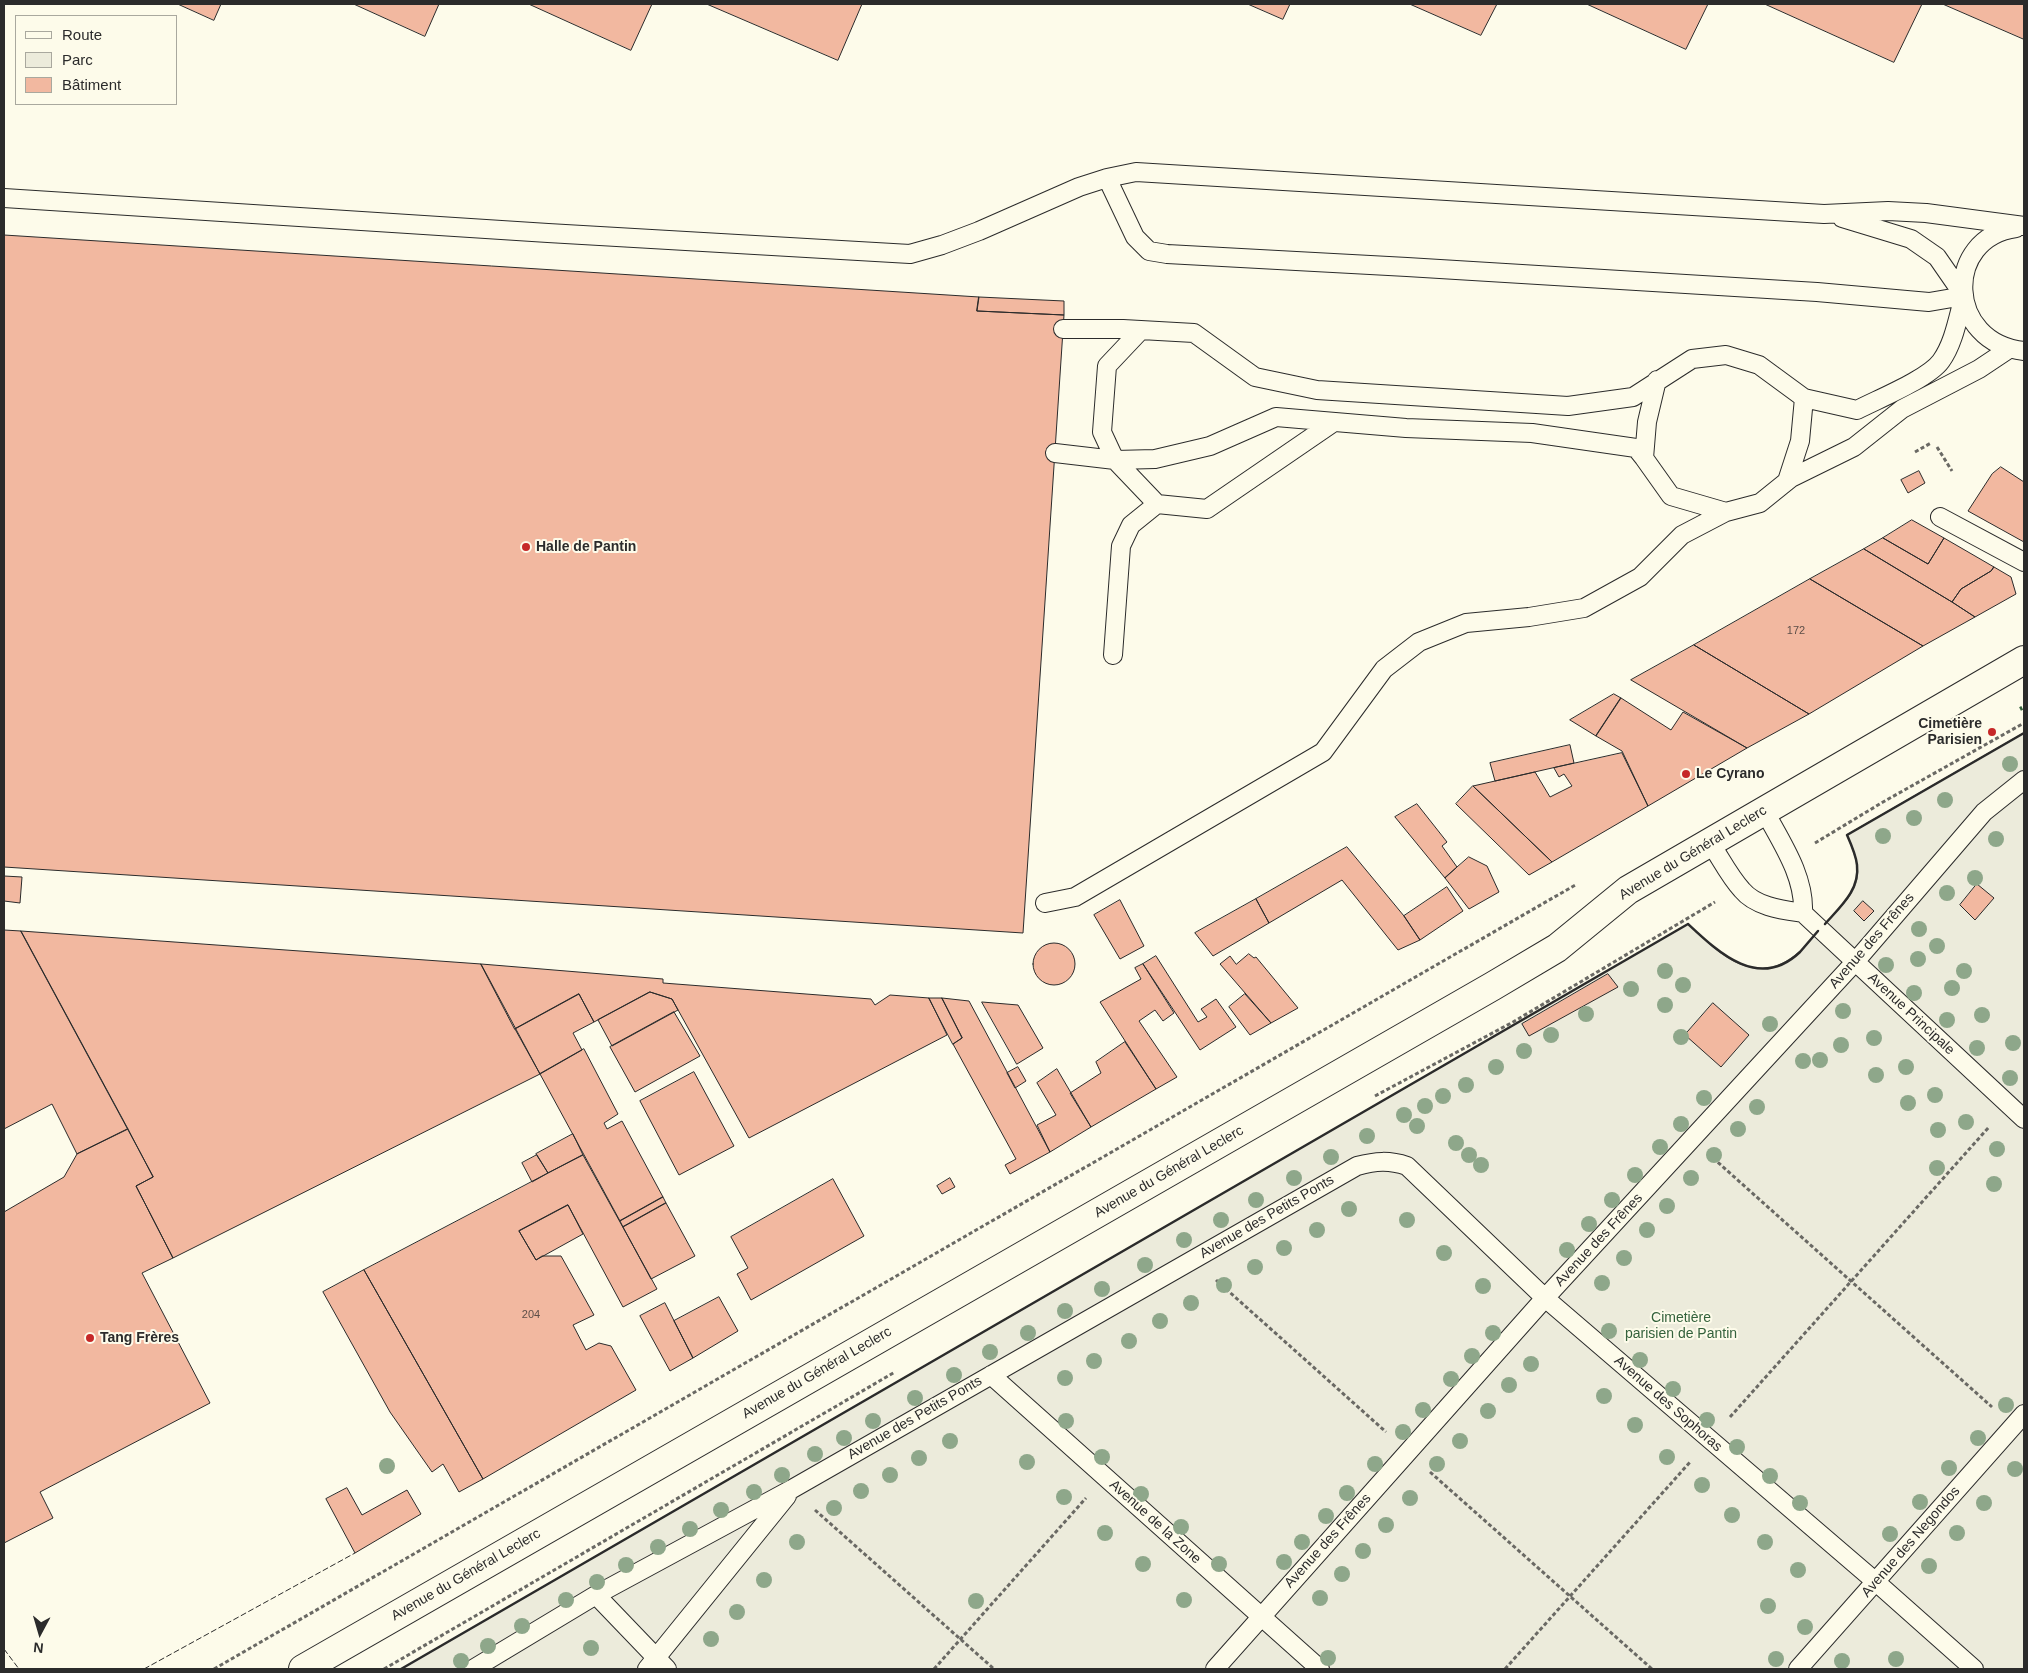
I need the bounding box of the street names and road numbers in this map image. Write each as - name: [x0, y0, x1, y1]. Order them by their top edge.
- street label: Avenue du Général Leclerc: [1616, 802, 1770, 904]
- street label: Avenue des Frênes: [1826, 890, 1918, 992]
- street label: Avenue Principale: [1864, 969, 1958, 1059]
- street label: Avenue du Général Leclerc: [1091, 1122, 1247, 1222]
- street label: Avenue des Petits Ponts: [1197, 1172, 1337, 1262]
- street label: Avenue des Frênes: [1552, 1190, 1646, 1290]
- street label: Avenue du Général Leclerc: [739, 1323, 895, 1423]
- street label: Avenue des Sophoras: [1611, 1353, 1725, 1455]
- street label: Avenue des Petits Ponts: [845, 1373, 985, 1463]
- street label: Avenue de la Zone: [1106, 1477, 1204, 1567]
- street label: Avenue des Negondos: [1858, 1483, 1964, 1601]
- street label: Avenue des Frênes: [1281, 1490, 1375, 1592]
- street label: Avenue du Général Leclerc: [388, 1525, 544, 1625]

